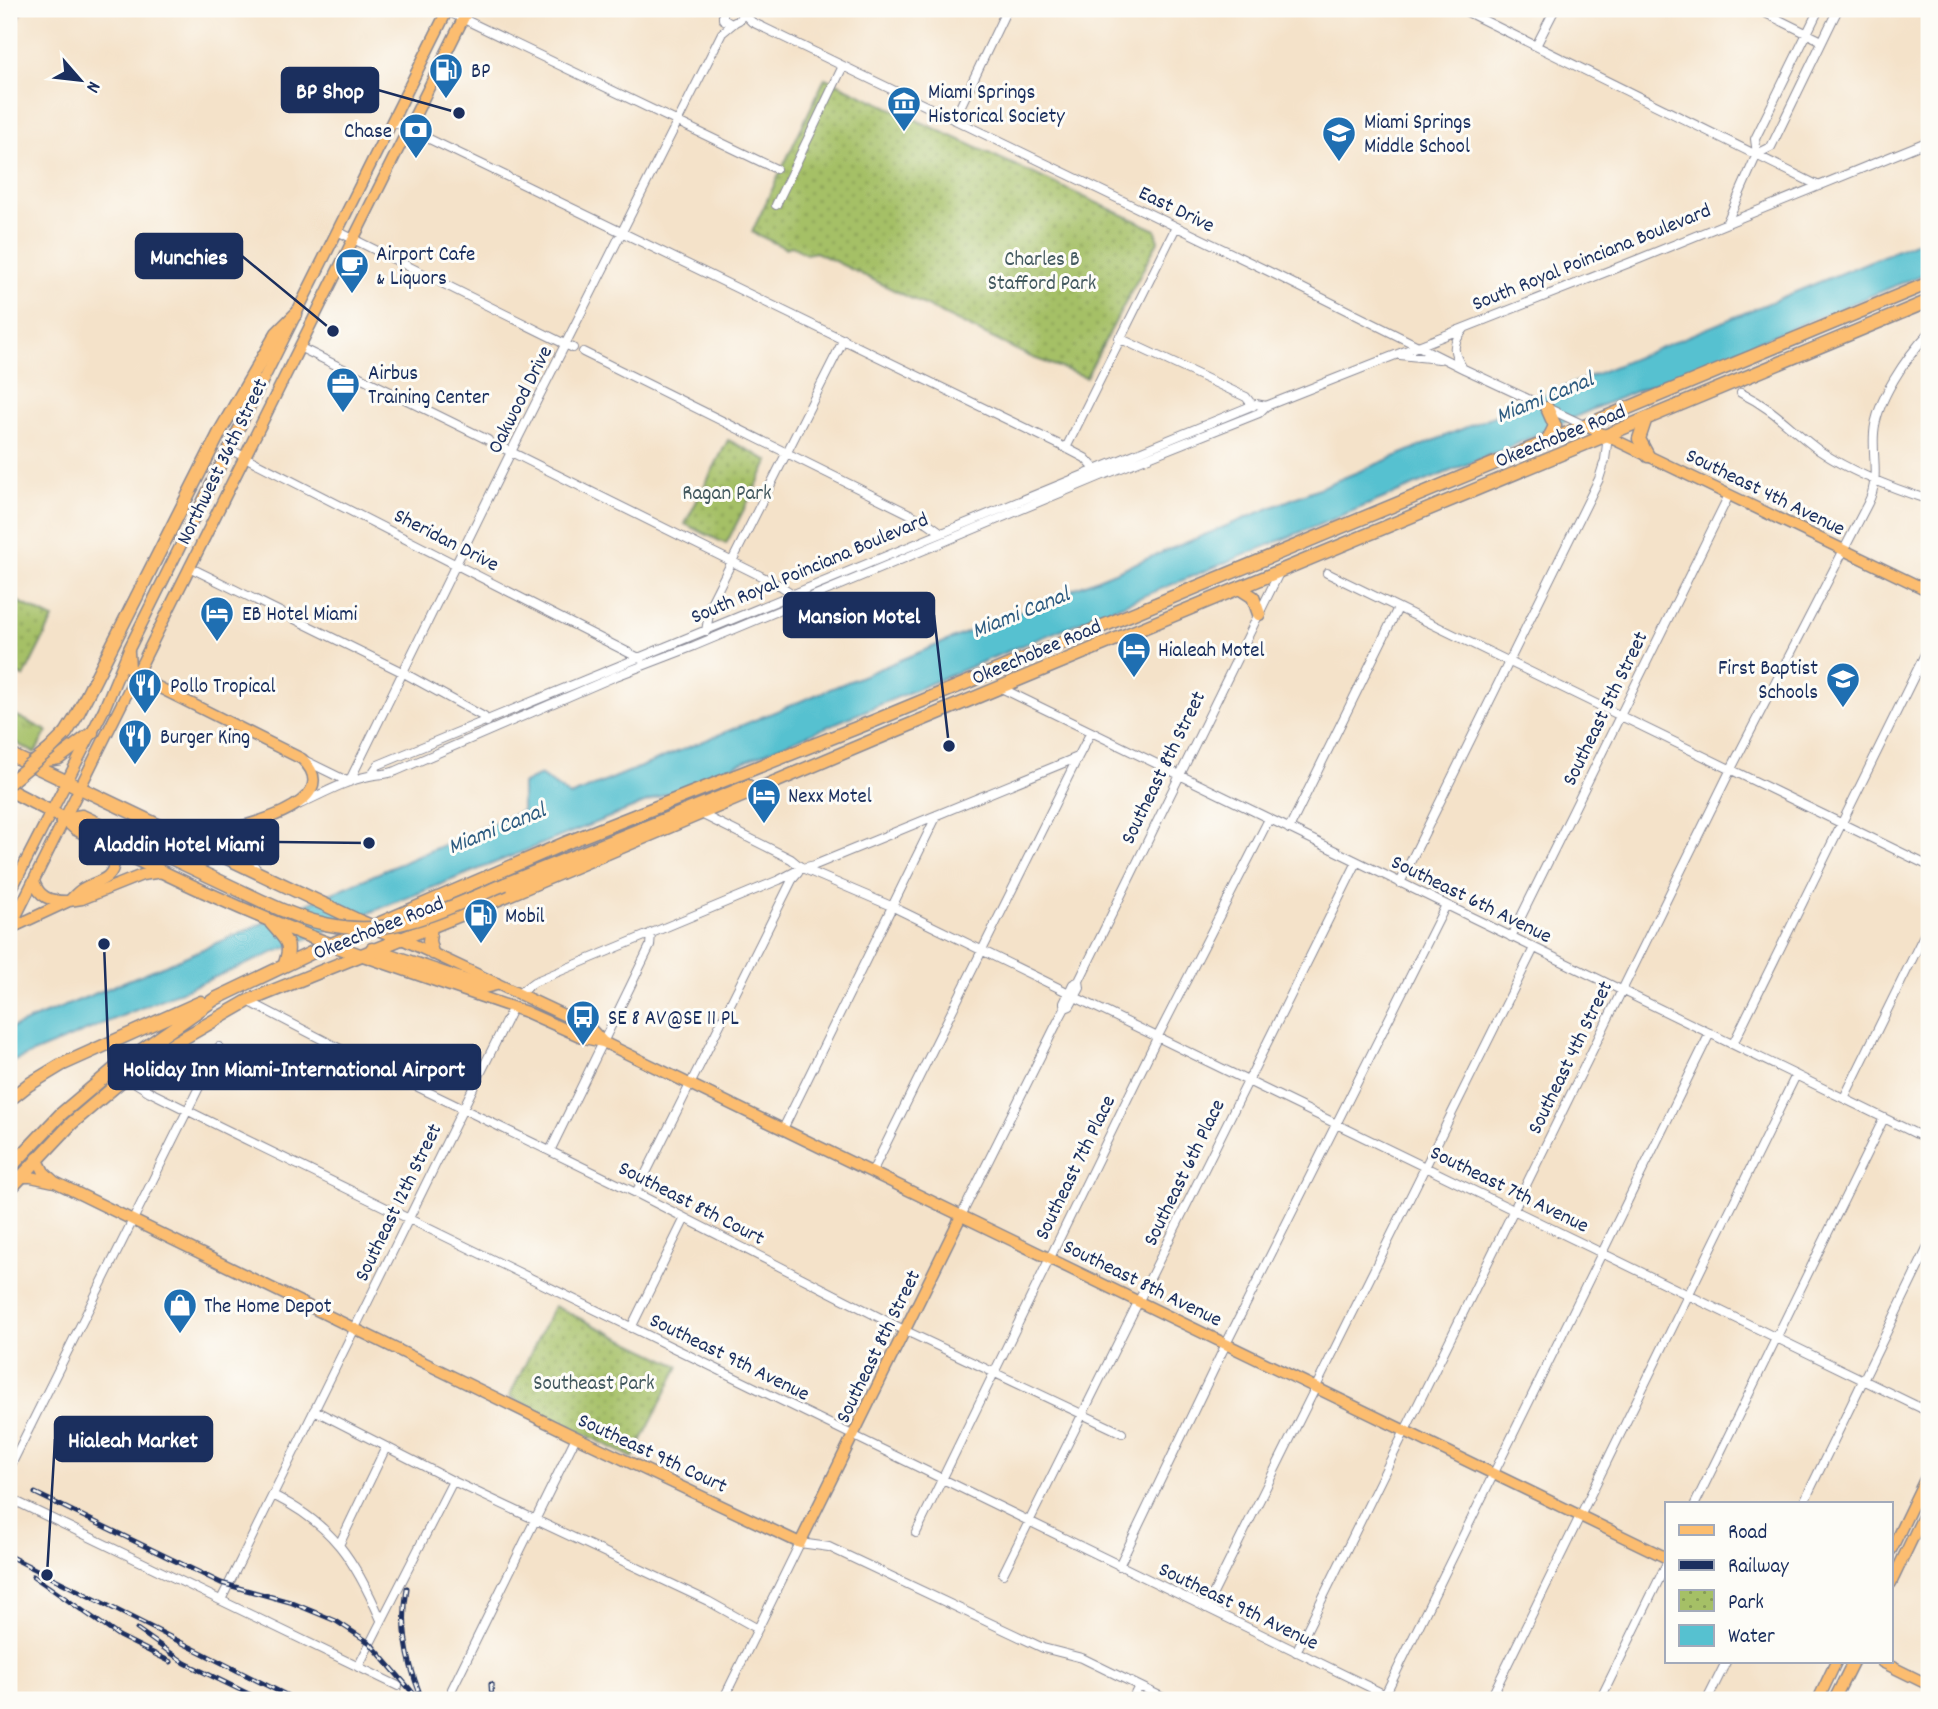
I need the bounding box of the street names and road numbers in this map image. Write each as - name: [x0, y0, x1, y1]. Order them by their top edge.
- street label: East Drive: [1133, 179, 1219, 242]
- street label: South Royal Poinciana Boulevard: [1468, 197, 1716, 321]
- street label: Oakwood Drive: [482, 341, 562, 460]
- street label: Northwest 36th Street: [170, 374, 277, 551]
- street label: Okeechobee Road: [1491, 398, 1631, 478]
- street label: Southeast 4th Avenue: [1680, 442, 1849, 545]
- street label: Sheridan Drive: [388, 502, 503, 581]
- street label: South Royal Poinciana Boulevard: [687, 506, 934, 633]
- street label: Okeechobee Road: [968, 613, 1107, 695]
- street label: Southeast 5th Street: [1556, 627, 1657, 792]
- street label: Southeast 8th Street: [1115, 686, 1215, 850]
- street label: Southeast 6th Avenue: [1385, 849, 1556, 953]
- street label: Okeechobee Road: [309, 890, 449, 970]
- street label: Southeast 4th Street: [1522, 976, 1622, 1140]
- street label: Southeast 7th Place: [1029, 1091, 1125, 1246]
- street label: Southeast 6th Place: [1137, 1095, 1234, 1252]
- street label: Southeast 12th Street: [348, 1119, 451, 1287]
- street label: Southeast 7th Avenue: [1424, 1139, 1593, 1242]
- street label: Southeast 8th Court: [612, 1155, 769, 1255]
- street label: Southeast 8th Avenue: [1057, 1233, 1226, 1336]
- street label: Southeast 8th Street: [830, 1265, 930, 1429]
- street label: Southeast 9th Avenue: [644, 1307, 814, 1410]
- street label: Southeast 9th Court: [572, 1407, 732, 1503]
- street label: Southeast 9th Avenue: [1153, 1556, 1323, 1659]

